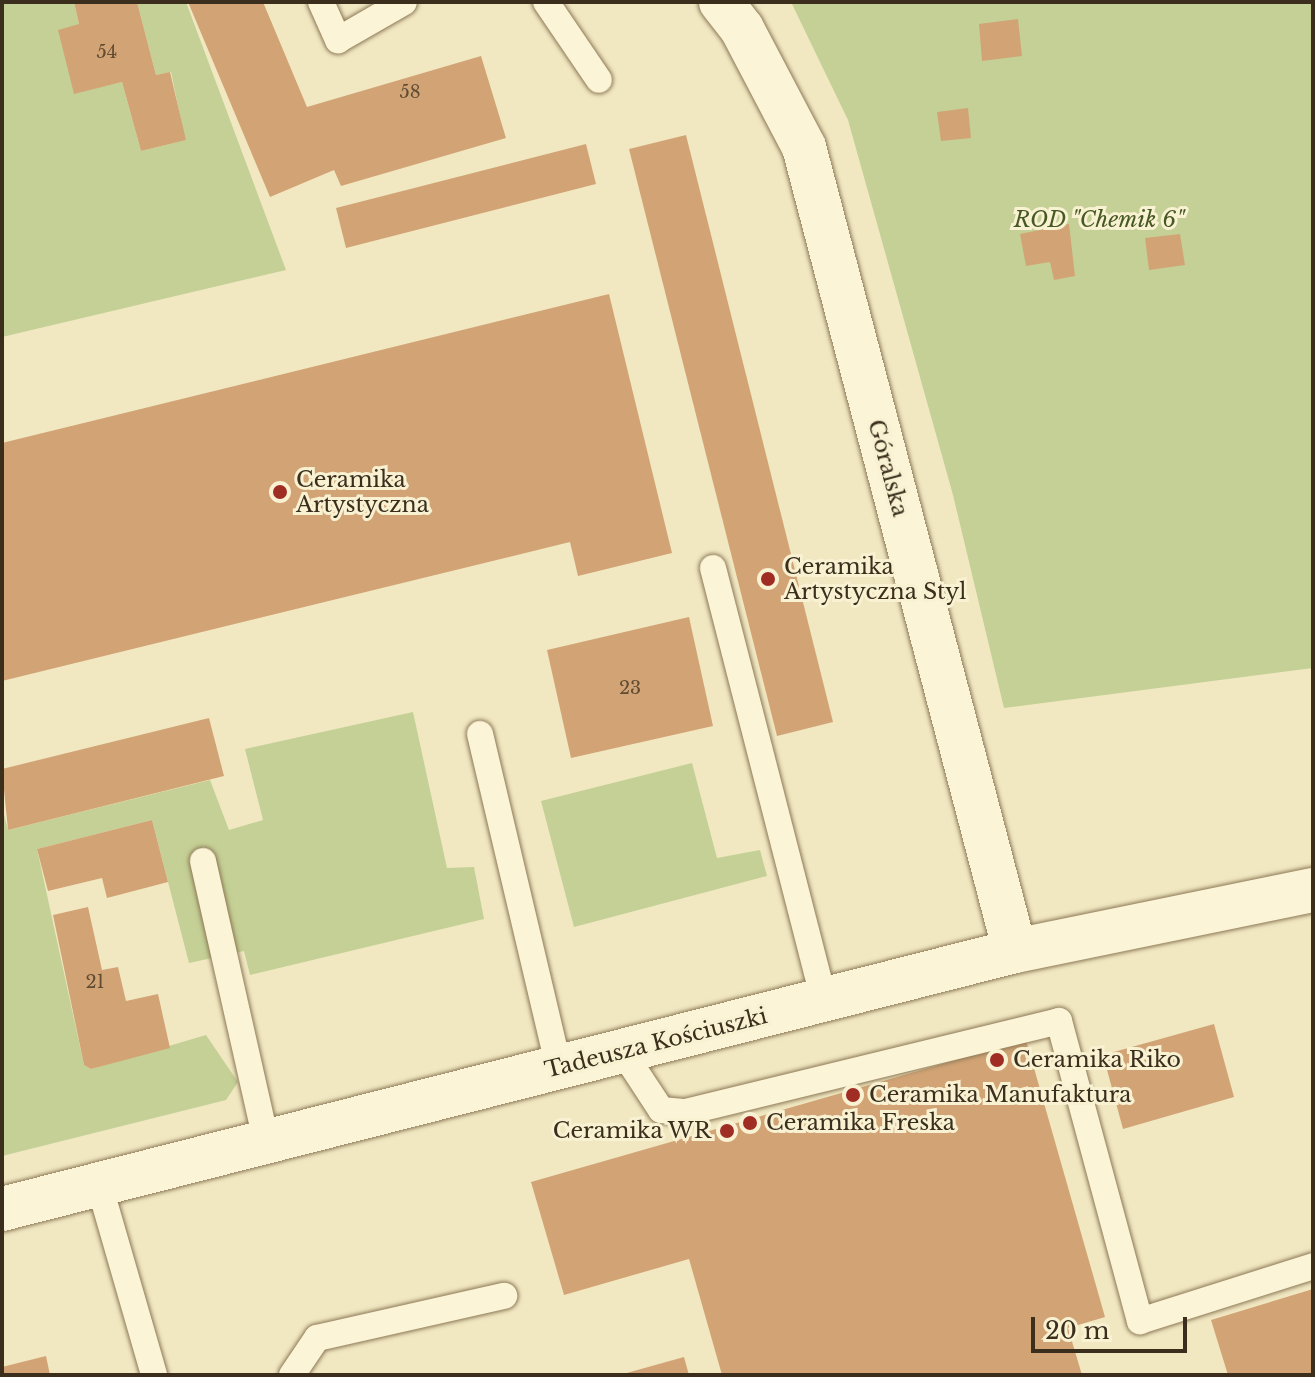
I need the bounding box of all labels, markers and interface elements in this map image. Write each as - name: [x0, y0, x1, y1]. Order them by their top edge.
- house number: 54: [97, 41, 117, 63]
- house number: 58: [399, 81, 421, 103]
- park label: ROD "Chemik 6": [1014, 207, 1184, 233]
- street label: Góralska: [862, 417, 914, 519]
- place label: Ceramika Artystyczna: [296, 466, 429, 518]
- marker: Ceramika Artystyczna: [271, 483, 289, 501]
- place label: Ceramika Artystyczna Styl: [784, 553, 967, 604]
- marker: Ceramika Artystyczna Styl: [759, 570, 777, 588]
- house number: 23: [619, 677, 641, 699]
- house number: 21: [85, 971, 105, 993]
- street label: Tadeusza Kościuszki: [542, 1003, 770, 1083]
- place label: Ceramika Riko: [1013, 1047, 1181, 1073]
- marker: Ceramika Riko: [988, 1051, 1006, 1069]
- place label: Ceramika Manufaktura: [869, 1082, 1132, 1108]
- marker: Ceramika Manufaktura: [844, 1086, 862, 1104]
- place label: Ceramika Freska: [766, 1110, 955, 1136]
- marker: Ceramika Freska: [741, 1114, 759, 1132]
- place label: Ceramika WR: [552, 1118, 711, 1144]
- marker: Ceramika WR: [718, 1122, 736, 1140]
- scale bar: [1035, 1301, 1191, 1351]
- text: 20 m: [1045, 1316, 1110, 1345]

